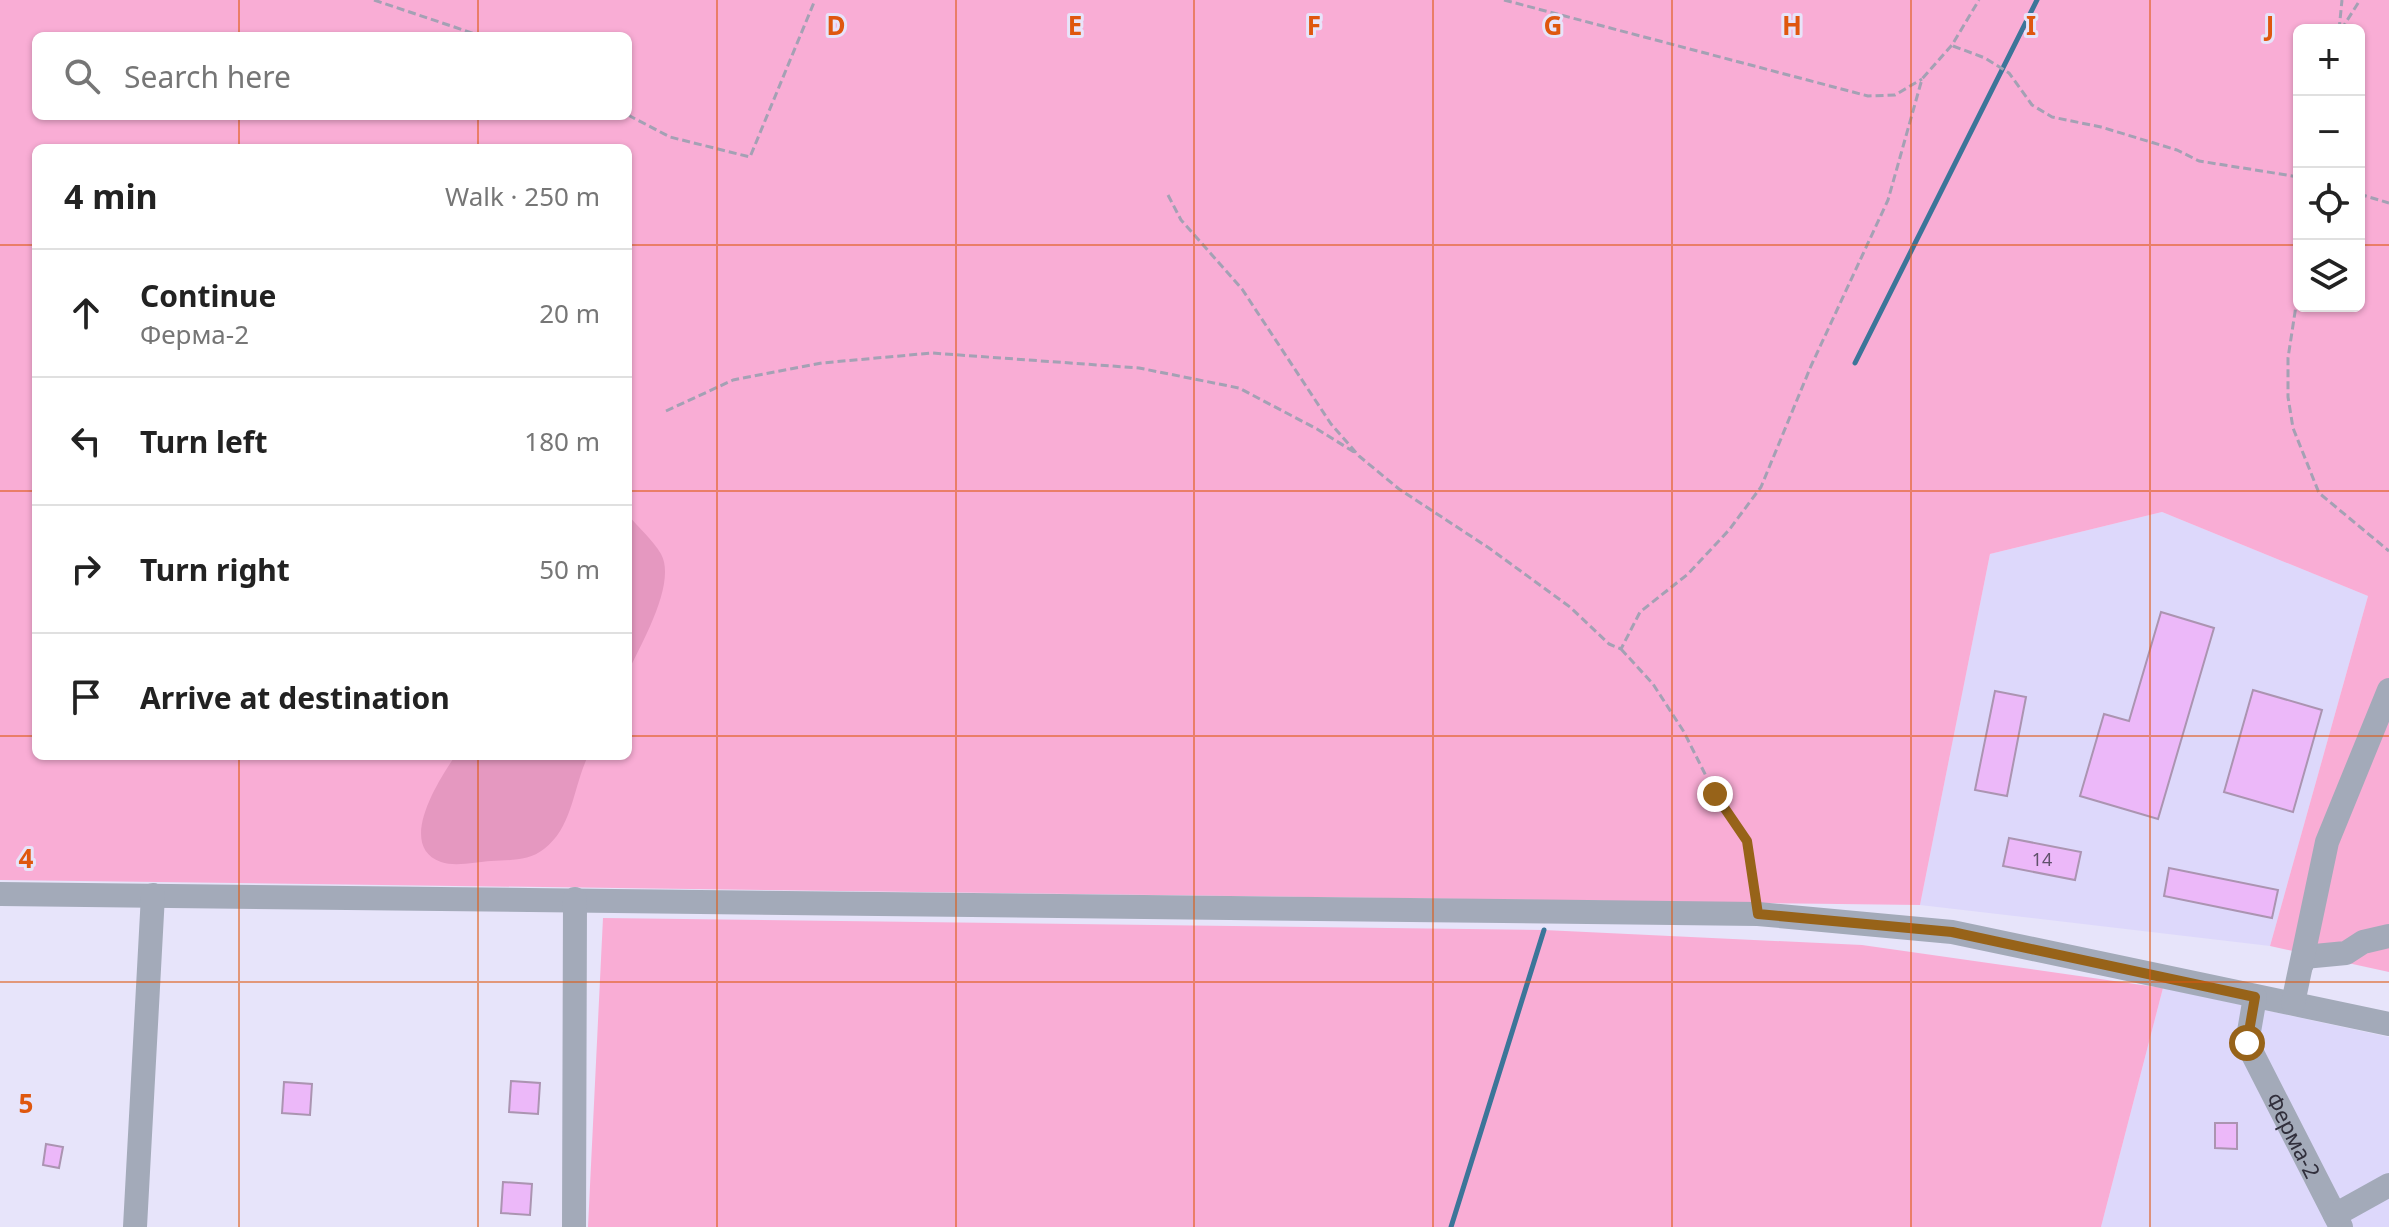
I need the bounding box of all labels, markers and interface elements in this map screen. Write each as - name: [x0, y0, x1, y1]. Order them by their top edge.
- text: D: [826, 7, 846, 43]
- text: E: [1068, 7, 1082, 43]
- text: F: [1307, 7, 1321, 43]
- text: G: [1544, 7, 1562, 43]
- text: H: [1782, 7, 1802, 43]
- text: I: [2026, 7, 2036, 43]
- text: J: [2264, 7, 2274, 43]
- map controls: [2293, 24, 2365, 312]
- button: +: [2293, 24, 2365, 96]
- search box: [32, 32, 632, 120]
- icon: search: [60, 54, 104, 98]
- text: Search here: [124, 56, 291, 97]
- button: −: [2293, 96, 2365, 168]
- button: locate: [2293, 168, 2365, 240]
- text: 4 min: [64, 173, 158, 219]
- text: Walk · 250 m: [445, 178, 600, 214]
- button: layers: [2293, 240, 2365, 312]
- text: Continue: [140, 275, 276, 316]
- icon: ahead: [64, 291, 108, 335]
- text: 20 m: [539, 295, 600, 331]
- text: Ферма-2: [140, 316, 249, 352]
- icon: left: [64, 419, 108, 463]
- text: Turn left: [140, 421, 268, 462]
- text: 180 m: [524, 423, 600, 459]
- icon: right: [64, 547, 108, 591]
- text: Turn right: [140, 549, 290, 590]
- text: 50 m: [539, 551, 600, 587]
- icon: arrive: [64, 675, 108, 719]
- text: Arrive at destination: [140, 677, 450, 718]
- route end: [1697, 776, 1733, 812]
- text: 4: [19, 840, 34, 876]
- house number: 14: [2032, 847, 2052, 871]
- route start: [2229, 1025, 2265, 1061]
- text: 5: [19, 1085, 33, 1121]
- street label: Ферма-2: [2260, 1087, 2328, 1183]

